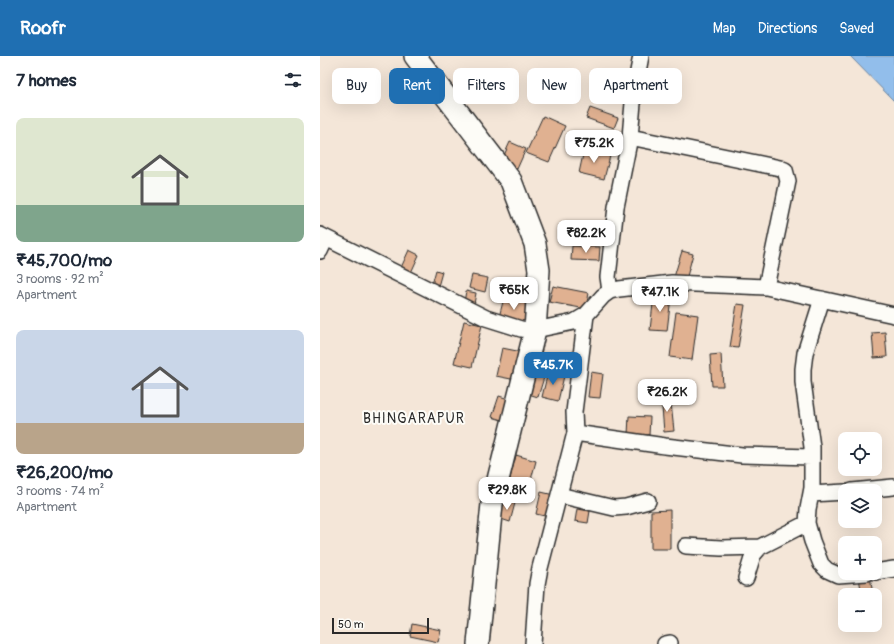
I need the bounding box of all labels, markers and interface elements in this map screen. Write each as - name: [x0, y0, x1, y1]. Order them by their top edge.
- text: Roofr: [20, 16, 66, 40]
- text: Map: [713, 20, 736, 37]
- text: Directions: [758, 20, 817, 37]
- text: Saved: [839, 20, 874, 37]
- chip: Buy: [332, 68, 381, 104]
- chip: Rent: [389, 68, 445, 104]
- chip: Filters: [453, 68, 519, 104]
- chip: New: [527, 68, 581, 104]
- chip: Apartment: [589, 68, 682, 104]
- icon: filters: [282, 69, 304, 91]
- text: 7 homes: [16, 70, 76, 91]
- pin: ₹75.2K: [561, 130, 627, 164]
- text: ₹75.2K: [574, 135, 614, 151]
- icon: home: [124, 144, 196, 216]
- pin: ₹82.2K: [553, 220, 619, 254]
- text: ₹82.2K: [566, 225, 606, 241]
- text: ₹45,700/mo: [16, 250, 112, 271]
- text: 3 rooms · 92 m²: [16, 271, 104, 287]
- pin: ₹65K: [490, 277, 538, 311]
- pin: ₹47.1K: [627, 279, 693, 313]
- text: ₹65K: [499, 282, 529, 298]
- text: ₹47.1K: [641, 284, 679, 300]
- text: Apartment: [16, 287, 77, 303]
- pin: ₹45.7K: [520, 352, 586, 386]
- icon: home: [124, 356, 196, 428]
- text: ₹45.7K: [533, 357, 573, 373]
- pin: ₹26.2K: [634, 379, 700, 413]
- text: ₹26.2K: [647, 384, 687, 400]
- district label: BHINGARAPUR: [363, 410, 465, 427]
- map controls: [838, 432, 882, 632]
- button: locate: [838, 432, 882, 476]
- text: ₹26,200/mo: [16, 462, 113, 483]
- pin: ₹29.8K: [474, 477, 540, 511]
- text: ₹29.8K: [487, 482, 527, 498]
- text: 3 rooms · 74 m²: [16, 483, 104, 499]
- button: layers: [838, 484, 882, 528]
- text: Apartment: [16, 499, 77, 515]
- button: +: [838, 536, 882, 580]
- button: −: [838, 588, 882, 632]
- scale bar: [332, 616, 429, 635]
- text: 50 m: [338, 618, 364, 631]

